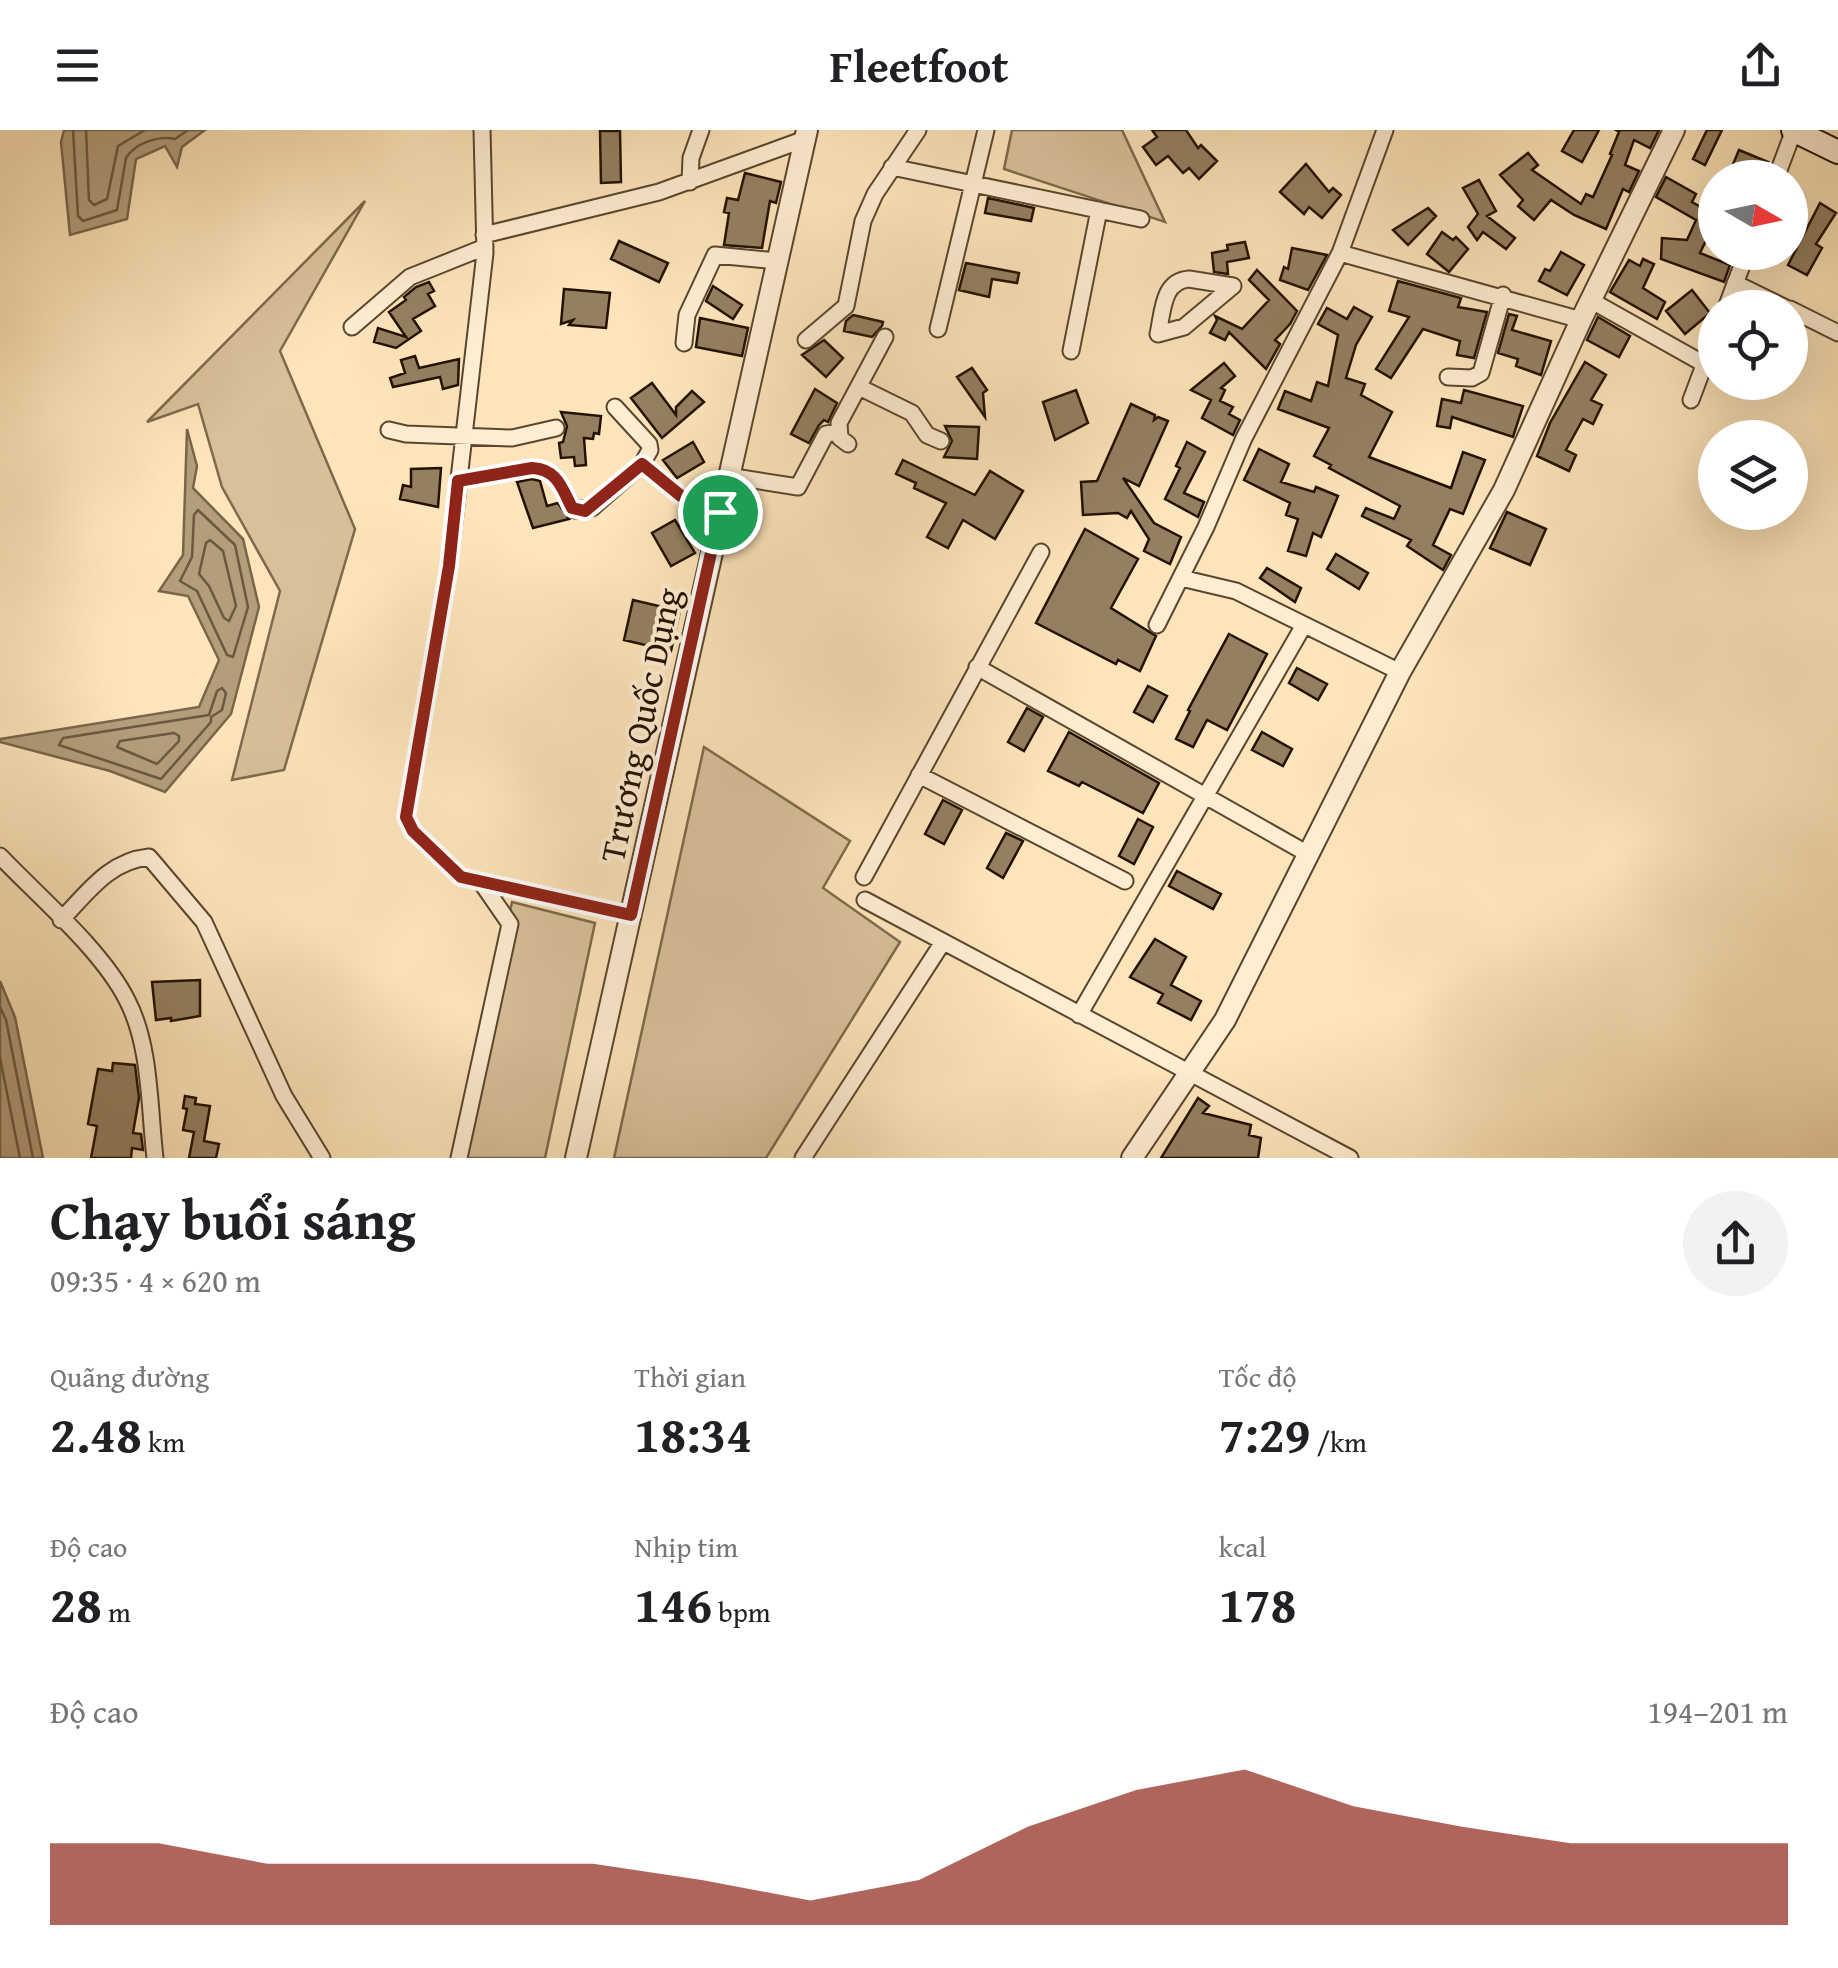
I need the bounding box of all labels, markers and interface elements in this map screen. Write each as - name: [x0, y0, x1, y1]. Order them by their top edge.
- text: Fleetfoot: [829, 33, 1009, 98]
- icon: menu: [50, 38, 105, 93]
- icon: share: [1733, 38, 1788, 93]
- north arrow: [1698, 160, 1808, 270]
- map controls: [1698, 160, 1808, 530]
- button: locate: [1698, 290, 1808, 400]
- button: layers: [1698, 420, 1808, 530]
- pin: [678, 470, 763, 555]
- icon: arrive: [693, 485, 748, 540]
- street label: Trương Quốc Dụng: [586, 583, 694, 867]
- text: Chạy buổi sáng: [50, 1179, 415, 1259]
- button: share: [1683, 1191, 1788, 1296]
- text: 09:35 · 4 × 620 m: [50, 1257, 261, 1304]
- text: Quãng đường: [50, 1356, 209, 1397]
- text: Thời gian: [634, 1356, 746, 1397]
- text: Tốc độ: [1219, 1356, 1296, 1397]
- text: 2.48: [50, 1397, 142, 1470]
- text: 18:34: [634, 1397, 752, 1470]
- text: 7:29: [1219, 1397, 1311, 1470]
- text: km: [142, 1421, 185, 1462]
- text: /km: [1311, 1421, 1367, 1462]
- text: Độ cao: [50, 1526, 127, 1567]
- text: Nhịp tim: [634, 1526, 738, 1567]
- text: kcal: [1219, 1526, 1266, 1567]
- text: 28: [50, 1567, 102, 1640]
- text: 146: [634, 1567, 712, 1640]
- text: 178: [1219, 1567, 1296, 1640]
- text: m: [102, 1591, 131, 1632]
- text: bpm: [712, 1591, 771, 1632]
- text: Độ cao: [50, 1688, 138, 1735]
- text: 194–201 m: [1647, 1688, 1788, 1735]

